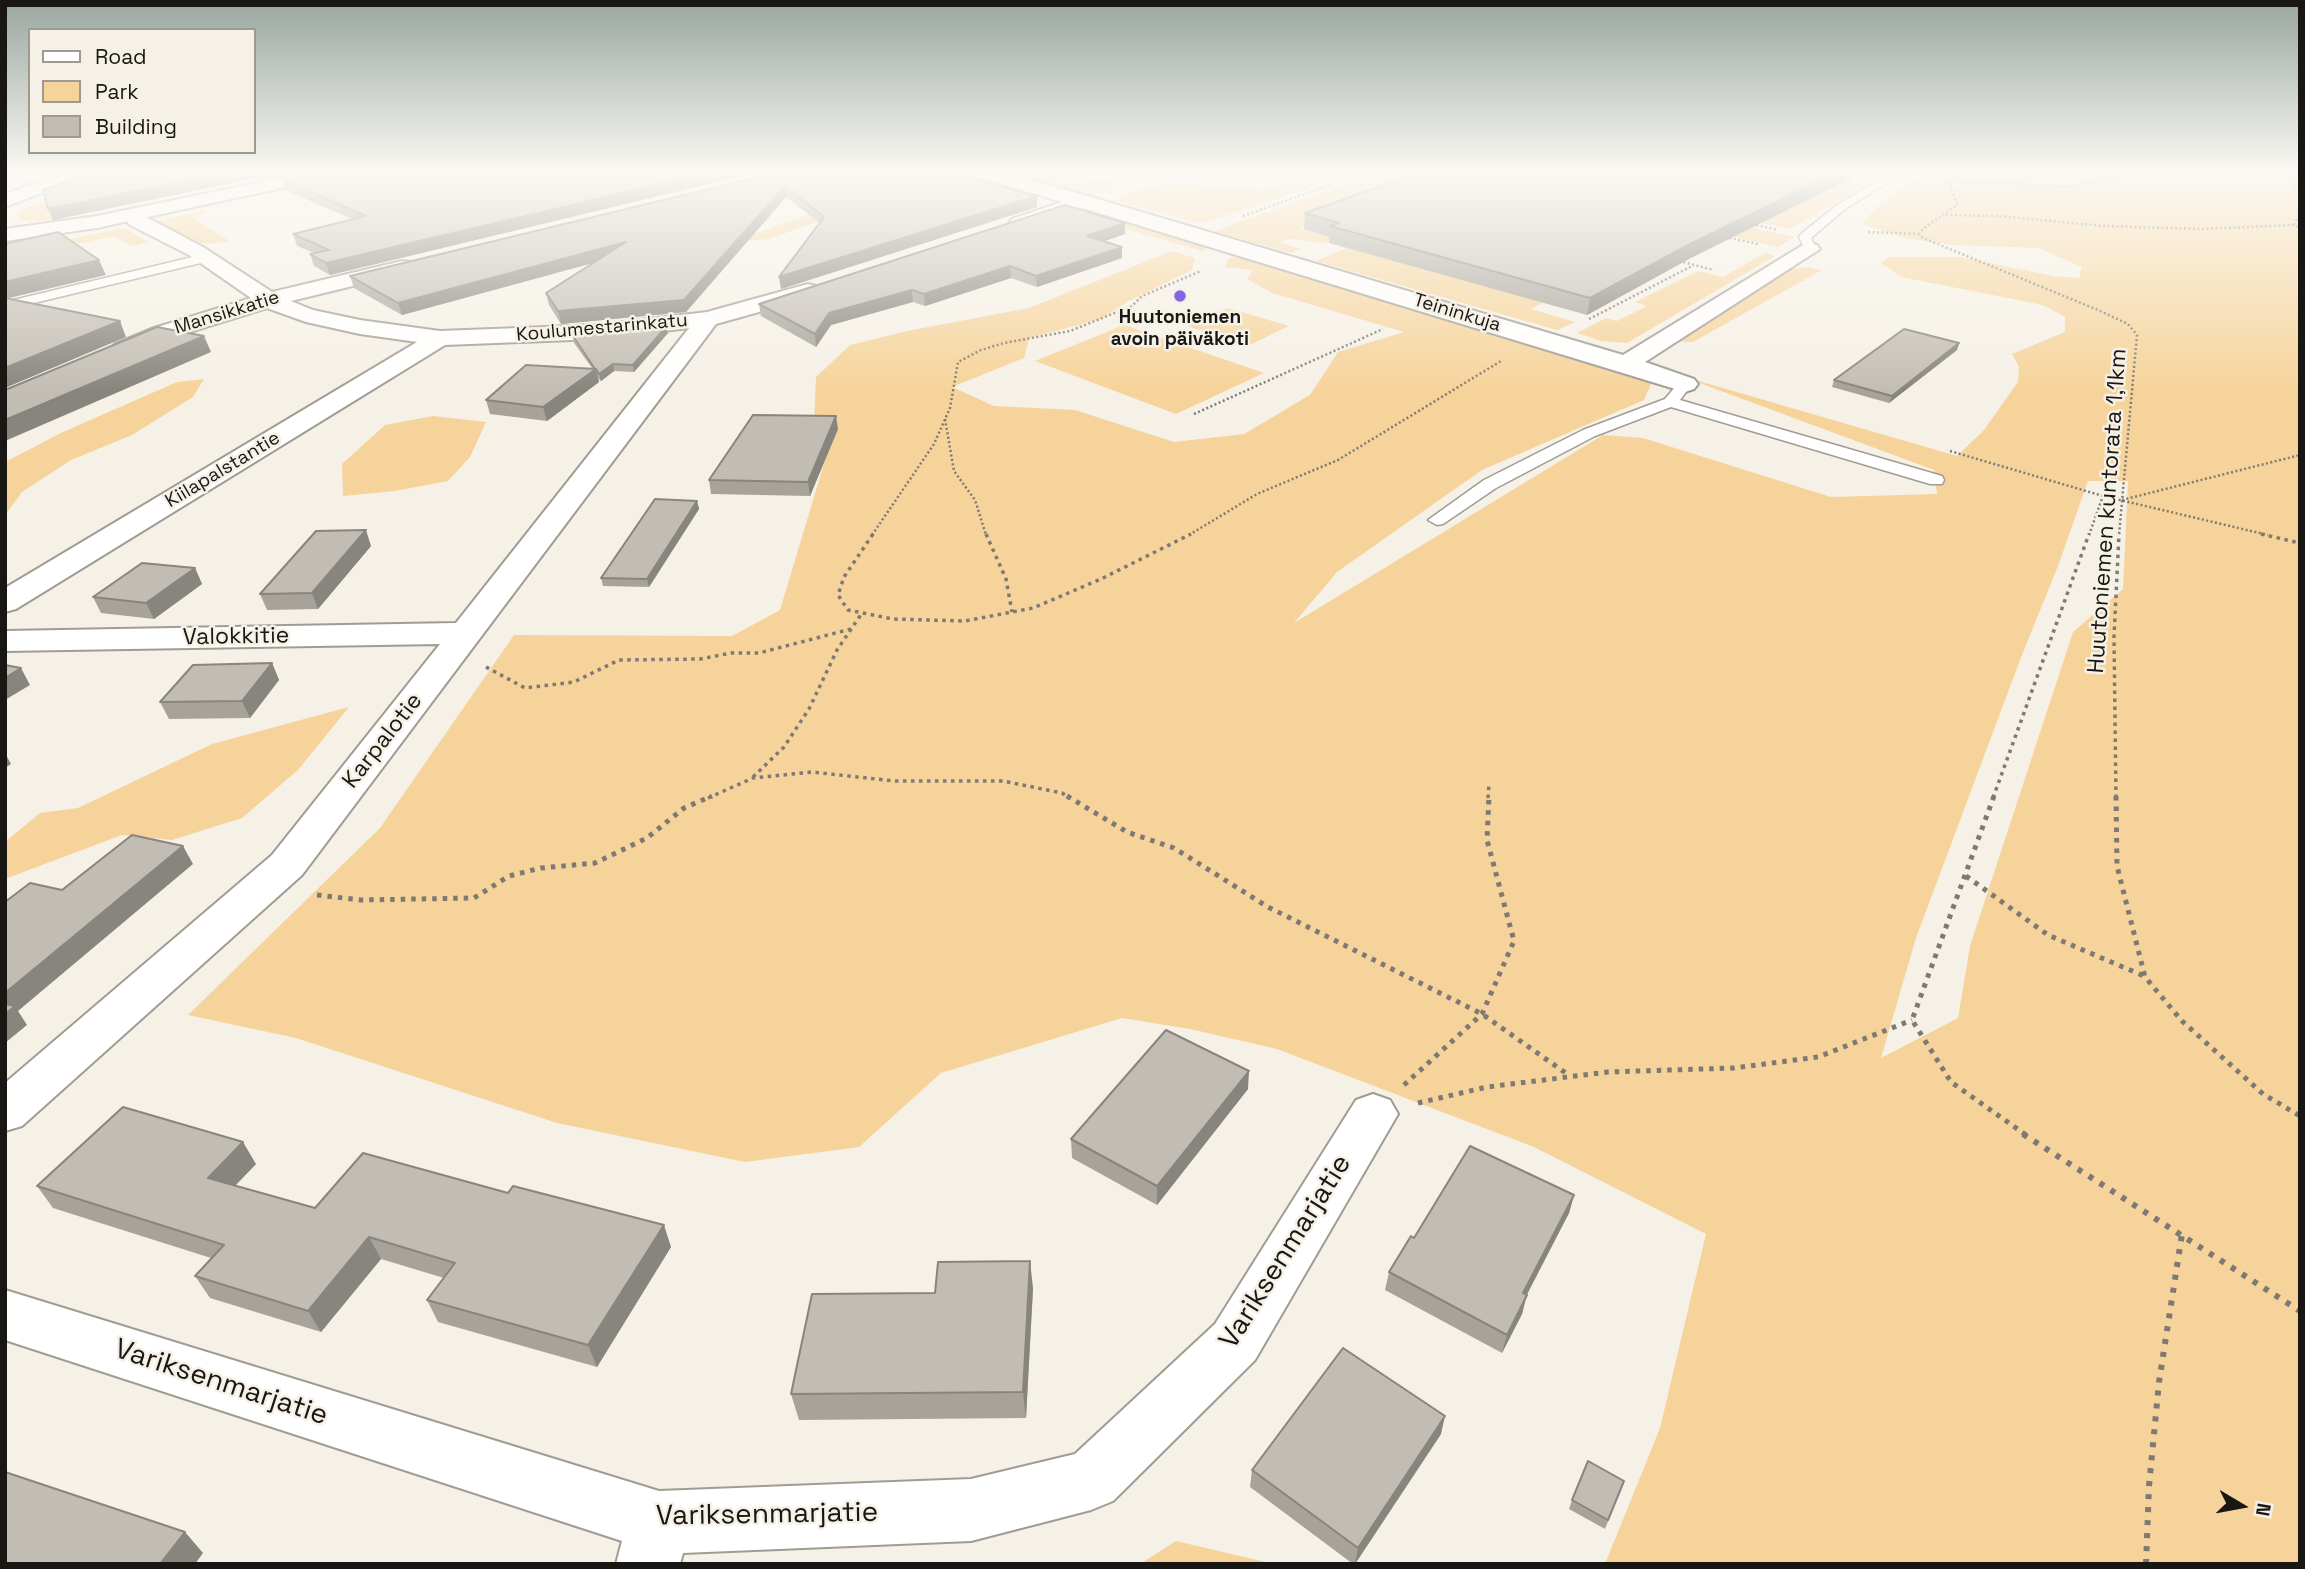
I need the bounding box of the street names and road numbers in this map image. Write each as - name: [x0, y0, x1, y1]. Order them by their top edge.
- street label: Mansikkatie: [172, 286, 282, 340]
- street label: Teininkuja: [1410, 289, 1504, 337]
- street label: Koulumestarinkatu: [515, 309, 689, 347]
- street label: Huutoniemen kuntorata 1,1km: [2083, 348, 2133, 674]
- street label: Kiilapalstantie: [162, 427, 284, 513]
- street label: Valokkitie: [182, 622, 290, 652]
- street label: Karpalotie: [337, 688, 429, 794]
- street label: Variksenmarjatie: [1213, 1149, 1359, 1355]
- street label: Variksenmarjatie: [110, 1333, 332, 1433]
- street label: Variksenmarjatie: [656, 1496, 878, 1534]

